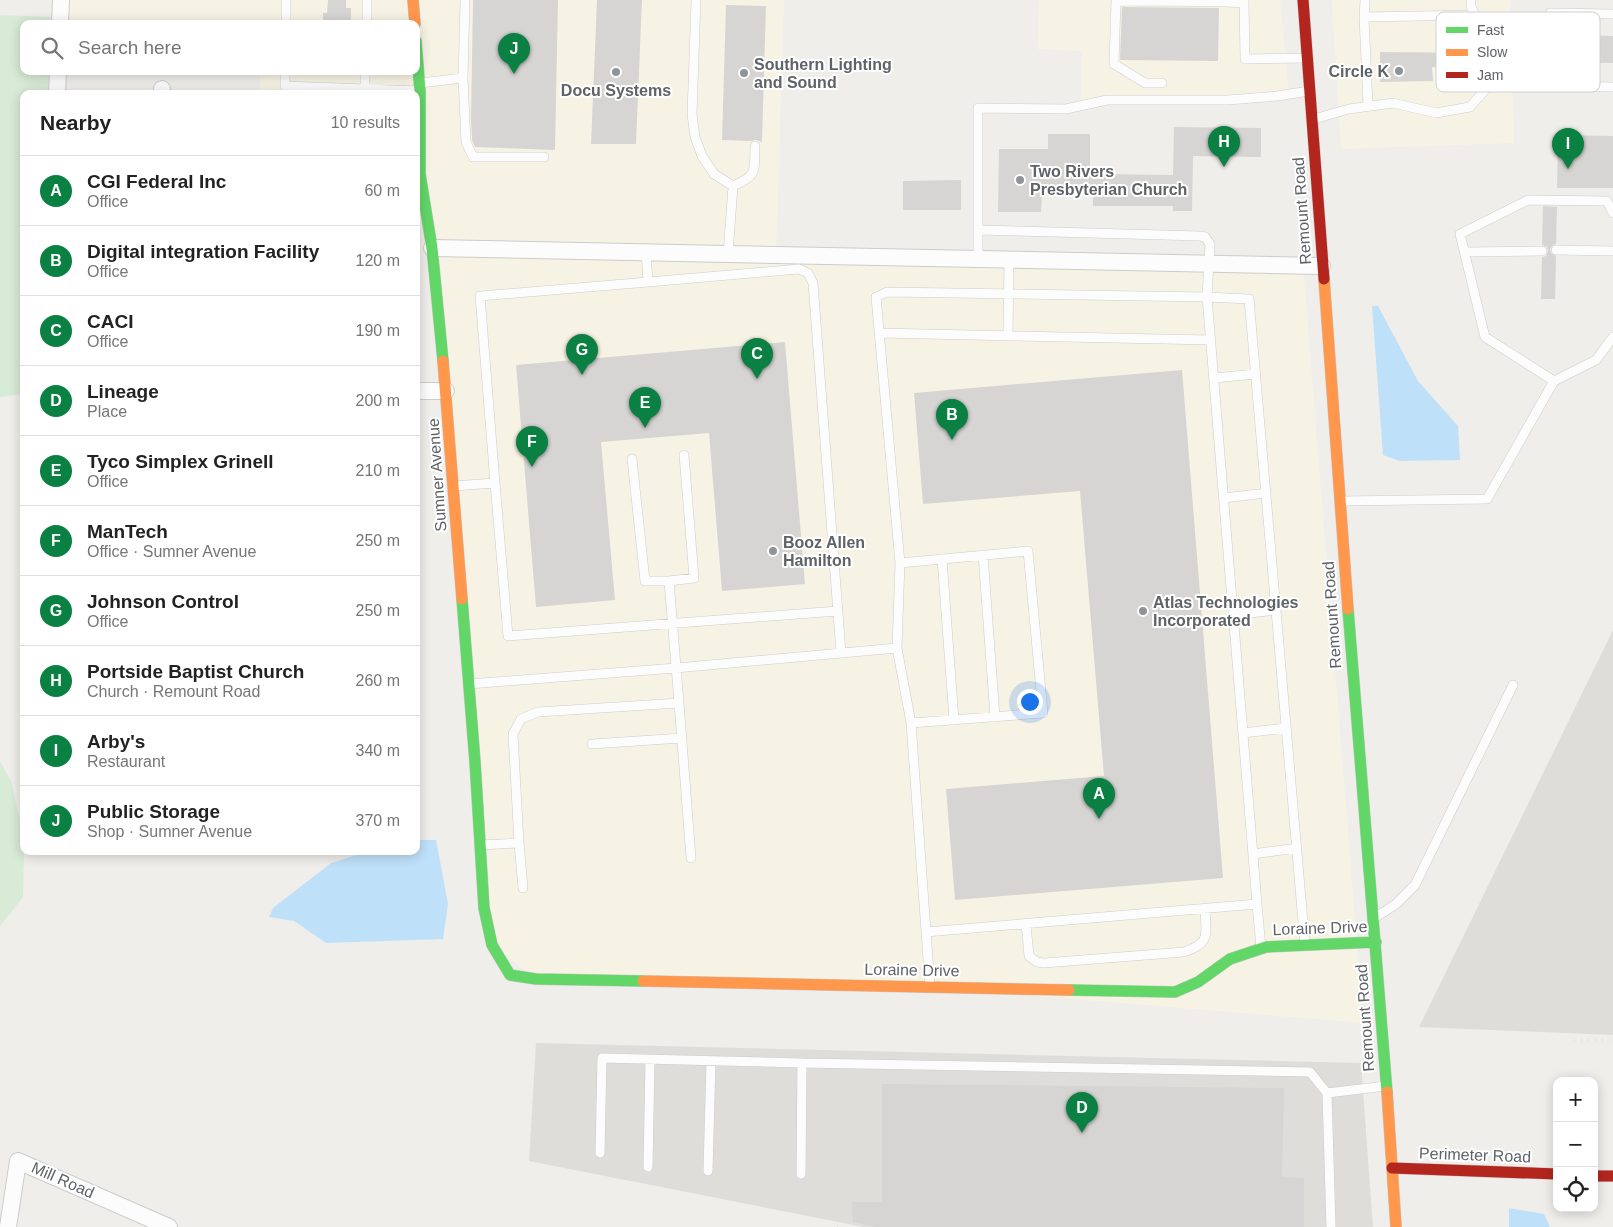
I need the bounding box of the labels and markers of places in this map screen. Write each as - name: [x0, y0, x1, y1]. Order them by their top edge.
- pin: J: [498, 33, 530, 74]
- place label: Southern Lighting and Sound: [754, 56, 892, 91]
- place label: Circle K: [1329, 63, 1389, 80]
- marker: Circle K: [1393, 65, 1405, 77]
- marker: Docu Systems: [610, 66, 622, 78]
- marker: Southern Lighting and Sound: [738, 67, 750, 79]
- place label: Docu Systems: [561, 82, 671, 99]
- pin: H: [1208, 126, 1240, 167]
- pin: I: [1552, 128, 1584, 169]
- place label: Two Rivers Presbyterian Church: [1030, 163, 1187, 198]
- marker: Two Rivers Presbyterian Church: [1014, 174, 1026, 186]
- pin: G: [566, 334, 598, 375]
- pin: C: [741, 338, 773, 379]
- pin: E: [629, 387, 661, 428]
- pin: B: [936, 399, 968, 440]
- pin: F: [516, 426, 548, 467]
- place label: Booz Allen Hamilton: [783, 534, 865, 569]
- marker: Booz Allen Hamilton: [767, 545, 779, 557]
- place label: Atlas Technologies Incorporated: [1153, 594, 1299, 629]
- marker: Atlas Technologies Incorporated: [1137, 605, 1149, 617]
- pin: A: [1083, 778, 1115, 819]
- pin: D: [1066, 1092, 1098, 1133]

